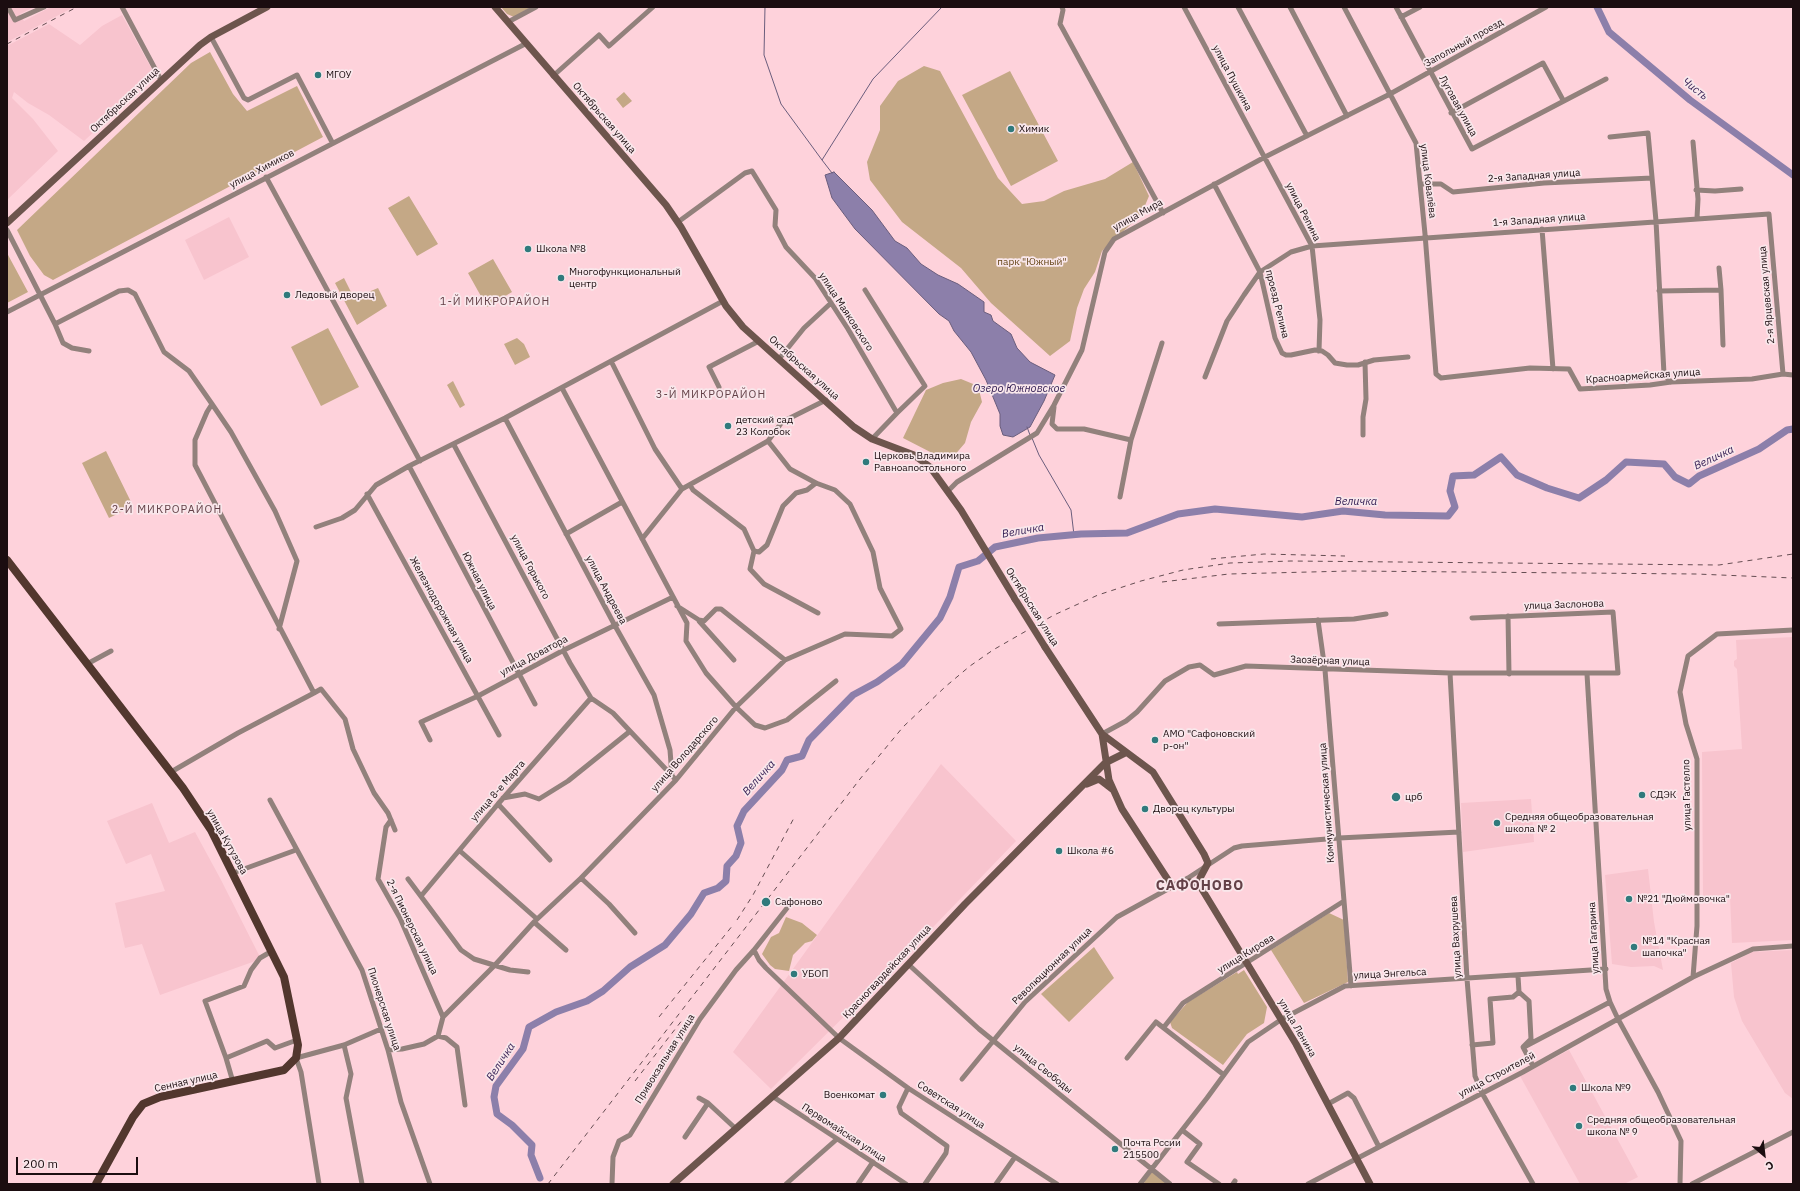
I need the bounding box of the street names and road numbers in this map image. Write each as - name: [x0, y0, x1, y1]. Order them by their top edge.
- street label: Запольный проезд: [1422, 16, 1506, 70]
- street label: улица Пушкина: [1210, 43, 1254, 113]
- street label: Октябрьская улица: [88, 65, 162, 135]
- street label: Луговая улица: [1436, 73, 1480, 139]
- street label: Октябрьская улица: [570, 80, 638, 156]
- street label: улица Ковалёва: [1417, 143, 1439, 219]
- street label: улица Химиков: [228, 147, 296, 191]
- street label: 2-я Западная улица: [1487, 167, 1581, 185]
- street label: улица Репина: [1283, 181, 1323, 243]
- street label: улица Мира: [1111, 196, 1165, 234]
- street label: 1-я Западная улица: [1492, 211, 1586, 229]
- street label: 2-я Ярцевская улица: [1757, 246, 1777, 344]
- street label: проезд Репина: [1263, 269, 1291, 339]
- street label: улица Маяковского: [816, 271, 876, 353]
- street label: Октябрьская улица: [766, 333, 842, 403]
- street label: Красноармейская улица: [1585, 366, 1701, 386]
- street label: улица Горького: [508, 533, 552, 601]
- street label: Южная улица: [459, 550, 499, 612]
- street label: улица Андреева: [583, 554, 629, 626]
- street label: Железнодорожная улица: [407, 555, 475, 665]
- street label: Октябрьская улица: [1003, 565, 1061, 649]
- street label: улица Заслонова: [1524, 598, 1604, 612]
- street label: улица Доватора: [498, 633, 570, 679]
- street label: Заозёрная улица: [1290, 654, 1370, 668]
- street label: улица Володарского: [649, 714, 721, 794]
- street label: Коммунистическая улица: [1317, 743, 1337, 863]
- street label: улица 8-е Марта: [468, 758, 528, 824]
- street label: улица Гастелло: [1680, 759, 1694, 831]
- street label: улица Кутузова: [204, 807, 250, 877]
- street label: 2-я Пионерская улица: [384, 877, 440, 977]
- street label: улица Вахрушева: [1448, 896, 1464, 978]
- street label: улица Гагарина: [1586, 902, 1602, 974]
- street label: Красногвардейская улица: [840, 923, 934, 1021]
- street label: Революционная улица: [1010, 925, 1094, 1007]
- street label: улица Кирова: [1215, 932, 1277, 976]
- street label: Пионерская улица: [365, 966, 403, 1052]
- street label: улица Энгельса: [1353, 966, 1427, 982]
- street label: улица Ленина: [1275, 997, 1319, 1059]
- street label: Привокзальная улица: [633, 1012, 697, 1106]
- street label: улица Свободы: [1011, 1042, 1075, 1096]
- street label: улица Строителей: [1456, 1050, 1538, 1100]
- street label: Сенная улица: [153, 1069, 219, 1095]
- street label: Советская улица: [915, 1079, 987, 1131]
- street label: Первомайская улица: [799, 1101, 889, 1165]

